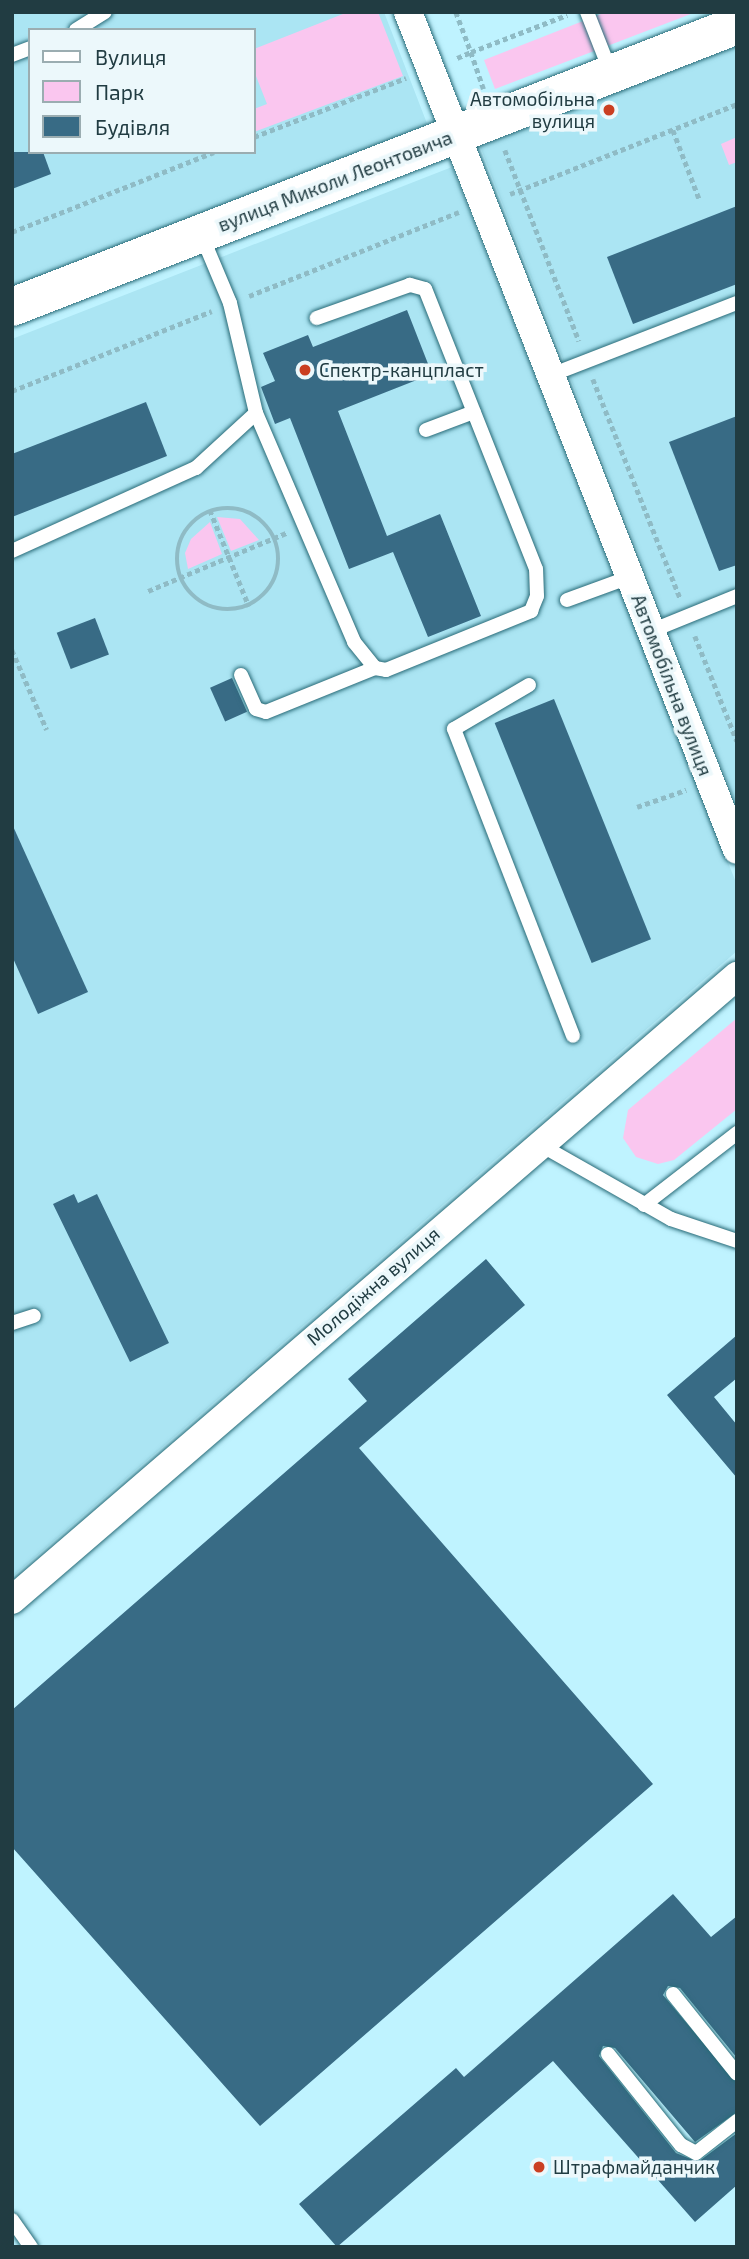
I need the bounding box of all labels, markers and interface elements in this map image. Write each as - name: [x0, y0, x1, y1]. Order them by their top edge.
- legend: [28, 28, 256, 154]
- text: Вулиця: [95, 44, 166, 69]
- text: Парк: [95, 79, 144, 104]
- place label: Автомобільна вулиця: [470, 88, 595, 132]
- marker: Автомобільна вулиця: [601, 102, 617, 118]
- text: Будівля: [95, 114, 170, 139]
- street label: вулиця Миколи Леонтовича: [215, 126, 455, 236]
- place label: Спектр-канцпласт: [319, 359, 484, 381]
- marker: Спектр-канцпласт: [297, 362, 313, 378]
- street label: Автомобільна вулиця: [627, 591, 717, 779]
- street label: Молодіжна вулиця: [302, 1222, 444, 1350]
- place label: Штрафмайданчик: [553, 2156, 715, 2178]
- marker: Штрафмайданчик: [531, 2159, 547, 2175]

